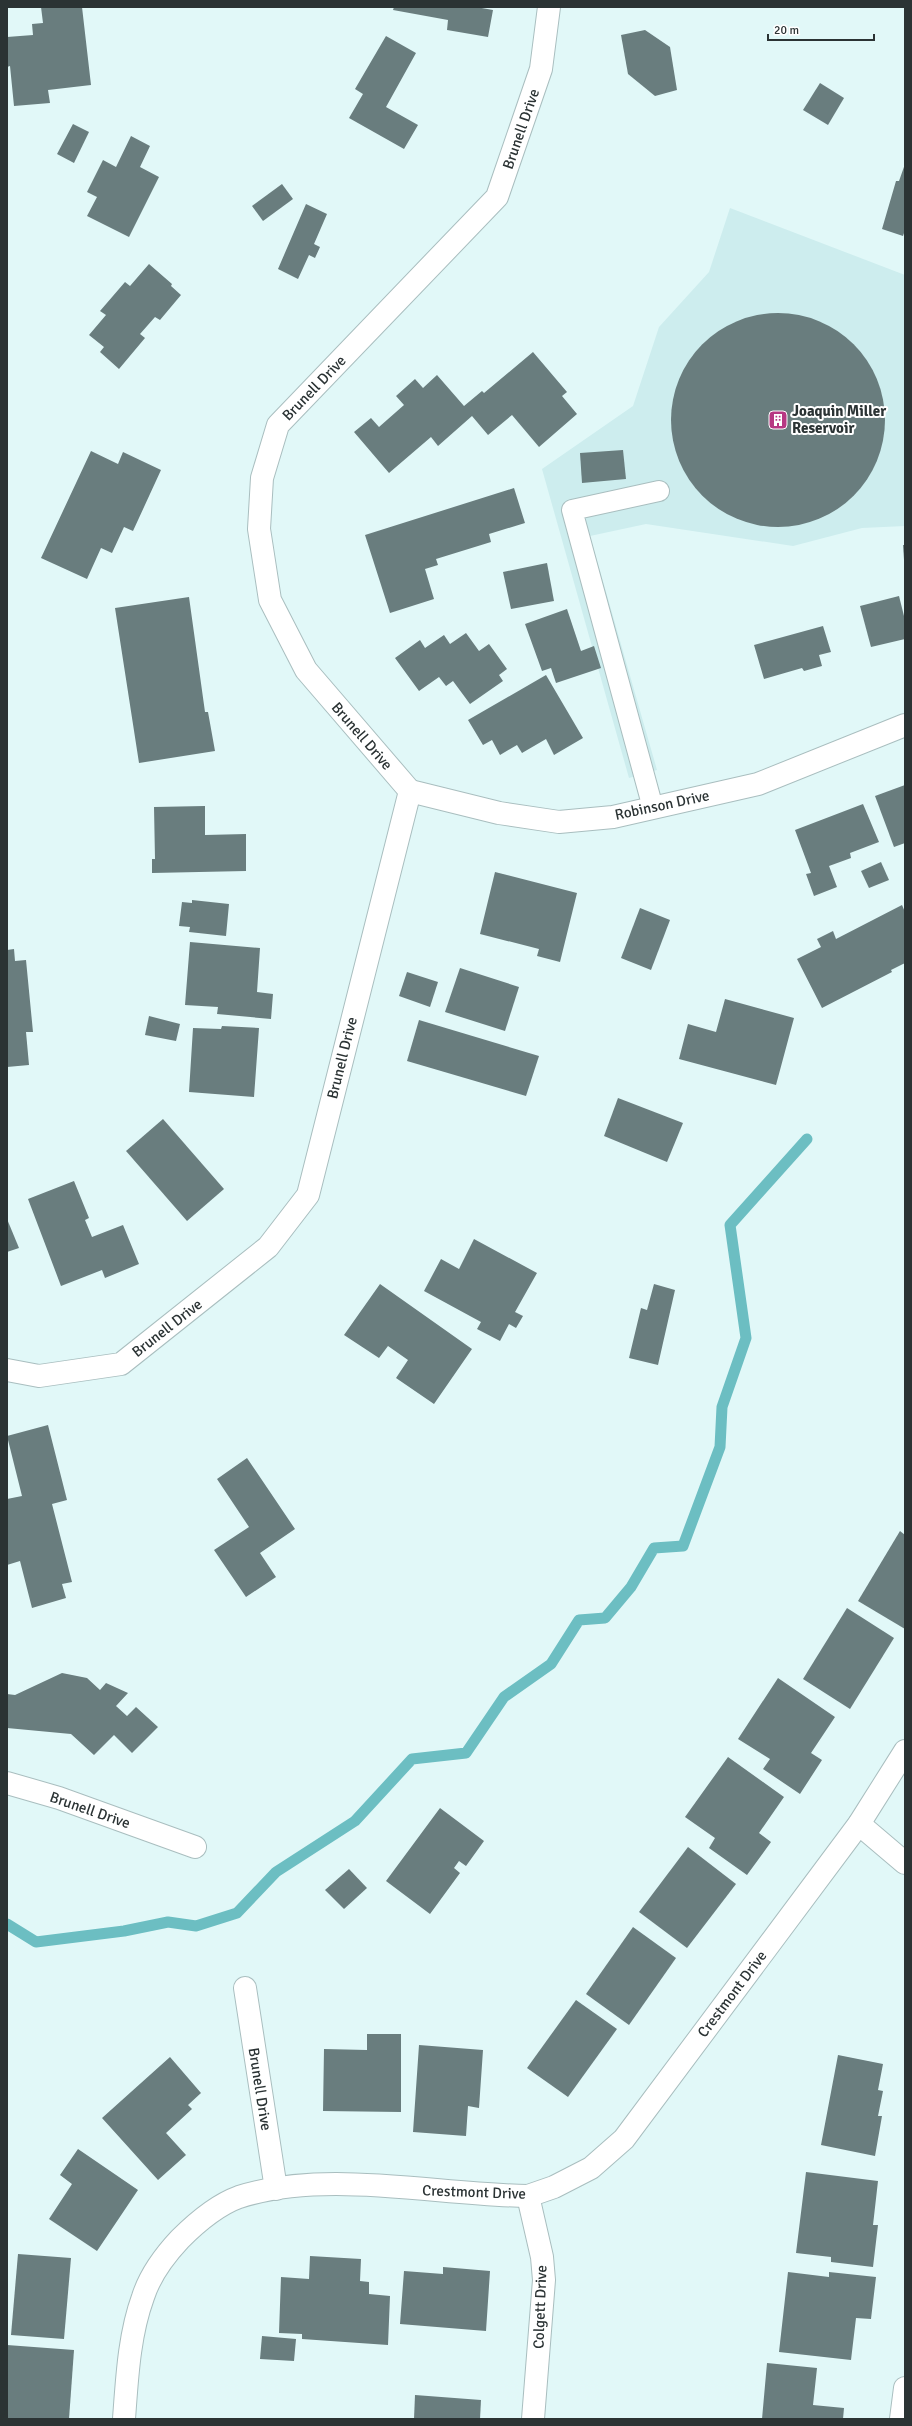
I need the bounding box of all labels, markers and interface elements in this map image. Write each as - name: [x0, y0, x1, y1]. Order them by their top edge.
- scale bar: [768, 16, 874, 42]
- text: 20 m: [774, 23, 799, 38]
- street label: Brunell Drive: [499, 86, 543, 172]
- street label: Brunell Drive: [278, 352, 350, 424]
- place label: Joaquin Miller Reservoir: [792, 402, 886, 437]
- building icon: Joaquin Miller Reservoir: [767, 409, 789, 431]
- street label: Brunell Drive: [328, 698, 396, 774]
- street label: Robinson Drive: [613, 786, 711, 824]
- street label: Brunell Drive: [323, 1015, 361, 1101]
- street label: Brunell Drive: [128, 1295, 206, 1361]
- street label: Brunell Drive: [47, 1788, 133, 1832]
- street label: Crestmont Drive: [694, 1947, 770, 2041]
- street label: Brunell Drive: [245, 2046, 275, 2132]
- street label: Crestmont Drive: [422, 2181, 526, 2203]
- street label: Colgett Drive: [530, 2265, 550, 2349]

